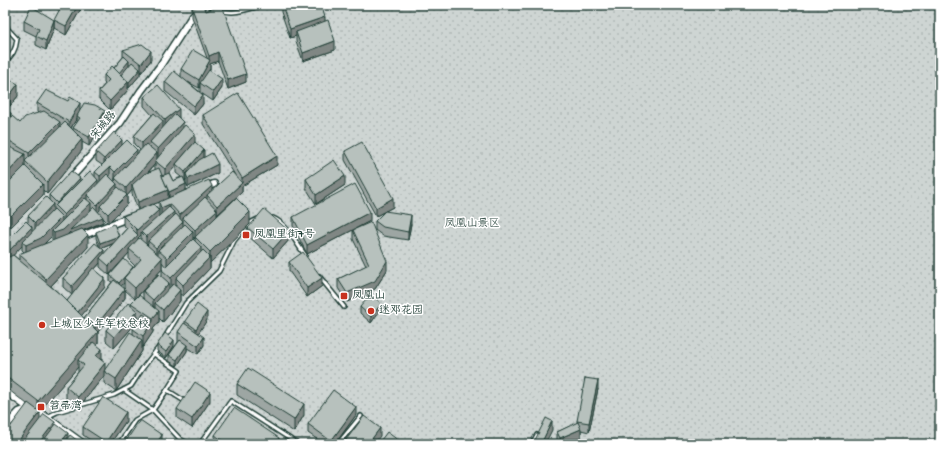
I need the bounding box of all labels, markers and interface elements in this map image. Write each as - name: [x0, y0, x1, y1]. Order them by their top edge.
- street label: 宋城路: [88, 109, 119, 143]
- park label: 凤凰山景区: [445, 217, 500, 230]
- place label: 凤凰里街7号: [254, 228, 315, 241]
- marker: 凤凰里街7号: [241, 230, 251, 240]
- place label: 凤凰山: [352, 289, 385, 302]
- marker: 凤凰山: [339, 291, 349, 301]
- place label: 迷邓花园: [379, 304, 423, 317]
- marker: 迷邓花园: [366, 306, 376, 316]
- place label: 上城区少年军校总校: [50, 317, 149, 331]
- marker: 上城区少年军校总校: [37, 320, 47, 330]
- place label: 笤帚湾: [49, 400, 82, 413]
- marker: 笤帚湾: [36, 402, 46, 412]

